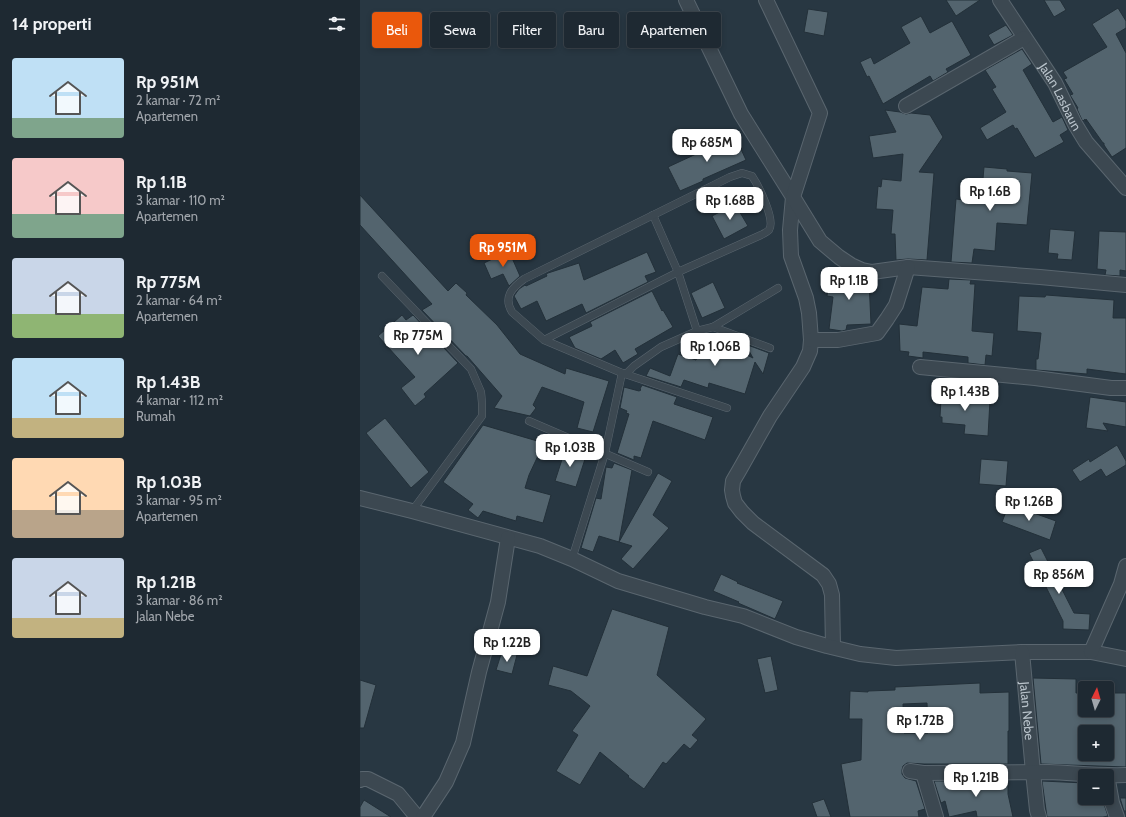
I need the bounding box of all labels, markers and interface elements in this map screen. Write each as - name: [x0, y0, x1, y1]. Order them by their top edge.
- chip: Beli: [372, 12, 422, 48]
- chip: Sewa: [430, 12, 490, 48]
- chip: Filter: [498, 12, 556, 48]
- chip: Baru: [564, 12, 619, 48]
- chip: Apartemen: [627, 12, 721, 48]
- icon: filters: [326, 13, 348, 35]
- text: 14 properti: [12, 14, 92, 34]
- street label: Jalan Lasbaun: [1035, 59, 1085, 133]
- text: Rp 951M: [136, 72, 199, 92]
- icon: home: [44, 74, 92, 122]
- text: 2 kamar · 72 m²: [136, 92, 220, 108]
- text: Apartemen: [136, 108, 198, 124]
- pin: Rp 685M: [670, 129, 744, 163]
- text: Rp 685M: [681, 134, 733, 150]
- text: Rp 1.1B: [136, 172, 187, 192]
- icon: home: [44, 174, 92, 222]
- pin: Rp 1.6B: [953, 178, 1027, 212]
- text: Rp 1.6B: [969, 183, 1011, 199]
- pin: Rp 1.68B: [689, 187, 771, 221]
- text: 3 kamar · 110 m²: [136, 192, 225, 208]
- text: Rp 1.68B: [705, 192, 755, 208]
- text: Apartemen: [136, 208, 198, 224]
- pin: Rp 951M: [466, 234, 540, 268]
- text: Rp 951M: [479, 239, 527, 255]
- pin: Rp 1.1B: [812, 267, 886, 301]
- text: Rp 775M: [136, 272, 201, 292]
- text: Rp 1.1B: [830, 272, 868, 288]
- icon: home: [44, 274, 92, 322]
- text: 2 kamar · 64 m²: [136, 292, 222, 308]
- text: Apartemen: [136, 308, 198, 324]
- pin: Rp 775M: [381, 322, 455, 356]
- text: Rp 775M: [393, 327, 443, 343]
- pin: Rp 1.06B: [674, 333, 756, 367]
- text: Rp 1.06B: [690, 338, 740, 354]
- text: Rp 1.43B: [136, 372, 200, 392]
- icon: home: [44, 374, 92, 422]
- pin: Rp 1.43B: [924, 378, 1006, 412]
- text: Rp 1.43B: [940, 383, 990, 399]
- text: 4 kamar · 112 m²: [136, 392, 223, 408]
- text: Rumah: [136, 408, 175, 424]
- pin: Rp 1.03B: [529, 434, 611, 468]
- text: Rp 1.03B: [545, 439, 595, 455]
- text: Rp 1.03B: [136, 472, 202, 492]
- icon: home: [44, 474, 92, 522]
- pin: Rp 1.26B: [988, 488, 1070, 522]
- text: 3 kamar · 95 m²: [136, 492, 222, 508]
- text: Rp 1.26B: [1005, 493, 1053, 509]
- text: Apartemen: [136, 508, 198, 524]
- pin: Rp 856M: [1022, 561, 1096, 595]
- text: Rp 856M: [1033, 566, 1085, 582]
- text: Rp 1.21B: [136, 572, 196, 592]
- icon: home: [44, 574, 92, 622]
- text: 3 kamar · 86 m²: [136, 592, 223, 608]
- text: Jalan Nebe: [136, 608, 194, 624]
- pin: Rp 1.22B: [466, 629, 548, 663]
- text: Rp 1.22B: [483, 634, 531, 650]
- street label: Jalan Nebe: [1017, 680, 1038, 741]
- north arrow: [1078, 681, 1114, 717]
- map controls: [1078, 681, 1114, 805]
- pin: Rp 1.72B: [879, 707, 961, 741]
- text: Rp 1.72B: [896, 712, 944, 728]
- button: +: [1078, 725, 1114, 761]
- pin: Rp 1.21B: [935, 764, 1017, 798]
- text: Rp 1.21B: [953, 769, 999, 785]
- button: −: [1078, 769, 1114, 805]

